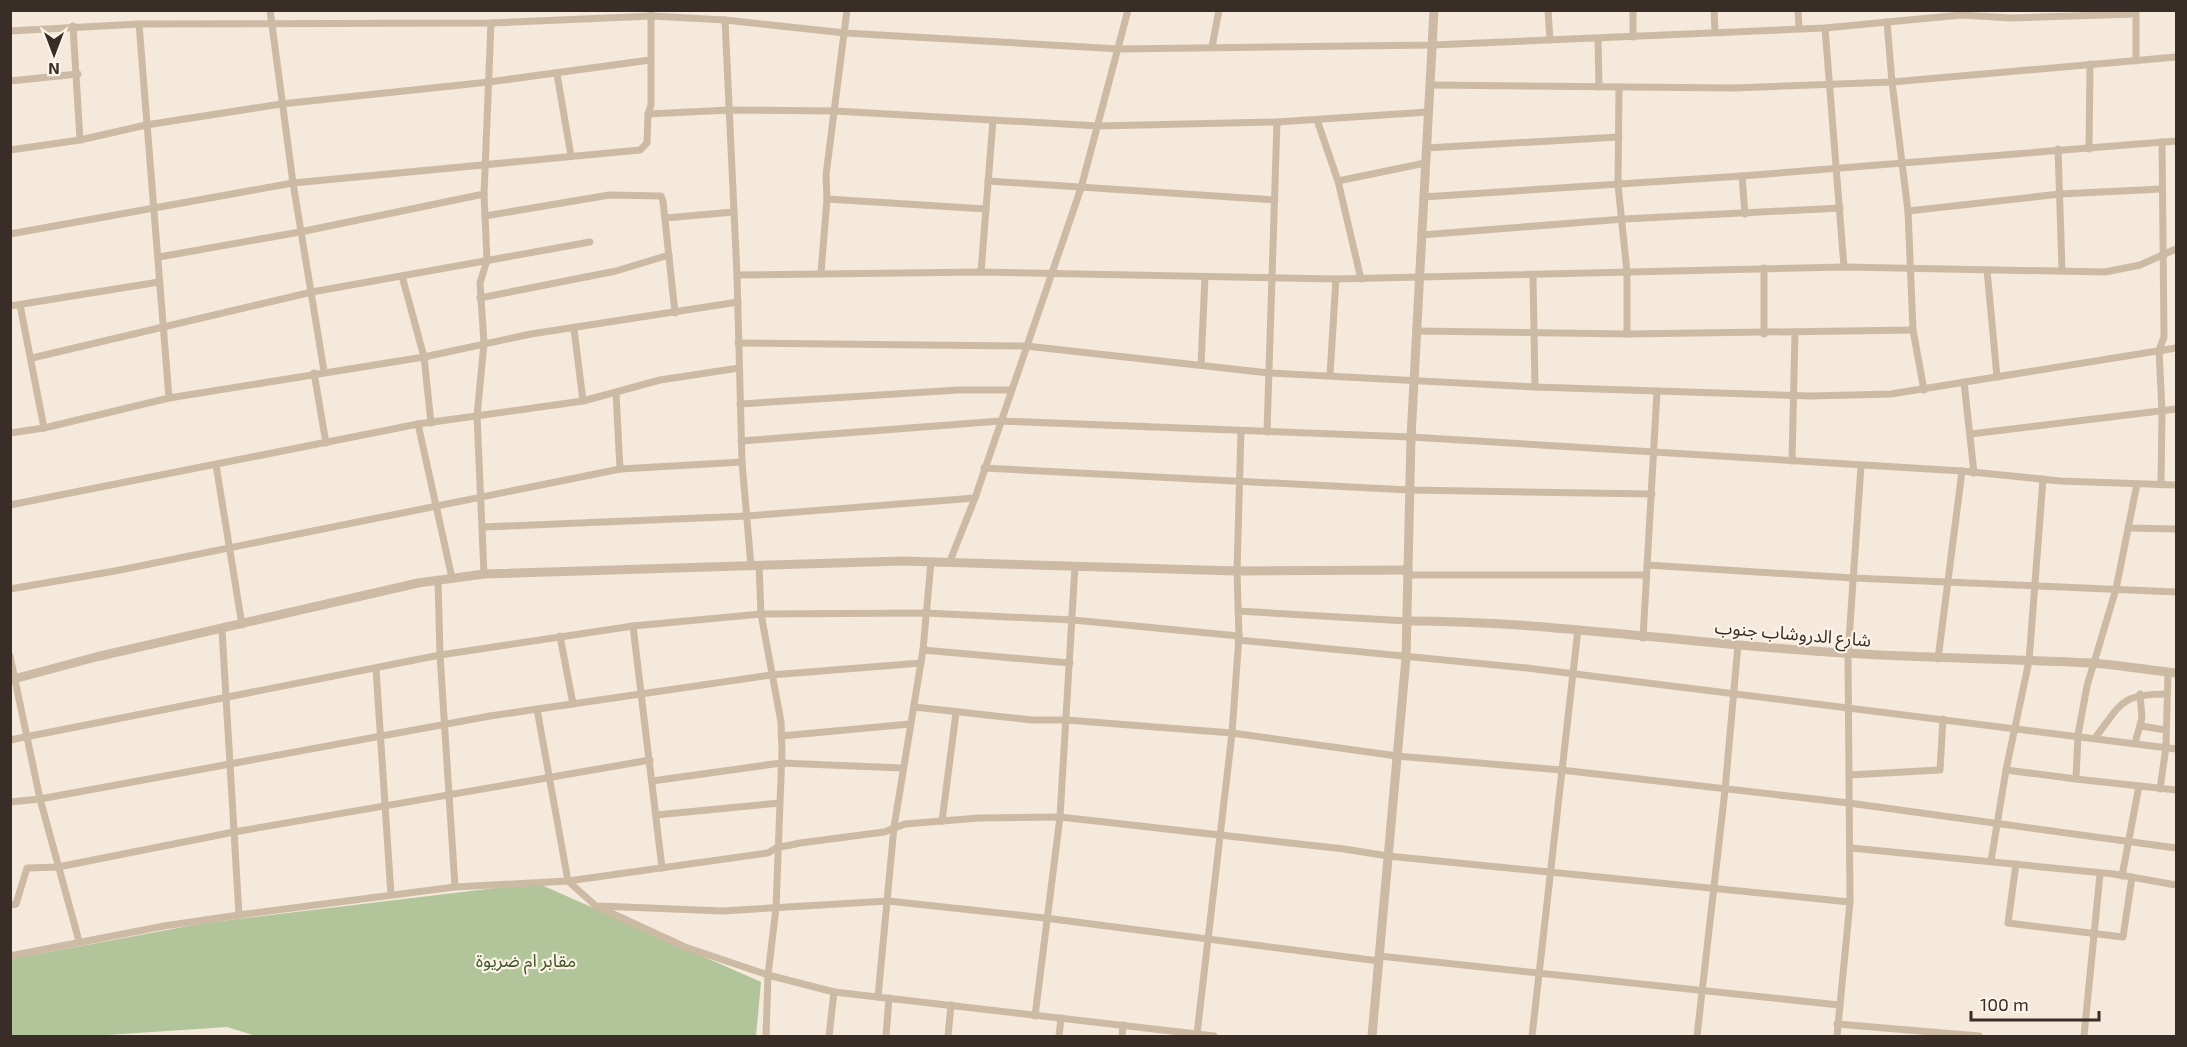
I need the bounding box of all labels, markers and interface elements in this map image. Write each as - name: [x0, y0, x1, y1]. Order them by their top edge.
- north arrow: [24, 24, 84, 84]
- text: N: [48, 60, 60, 79]
- street label: شارع الدروشاب جنوب: [1714, 615, 1872, 655]
- park label: مقابر ام ضريوة: [476, 949, 576, 975]
- scale bar: [1971, 984, 2098, 1022]
- text: 100 m: [1980, 993, 2029, 1015]

